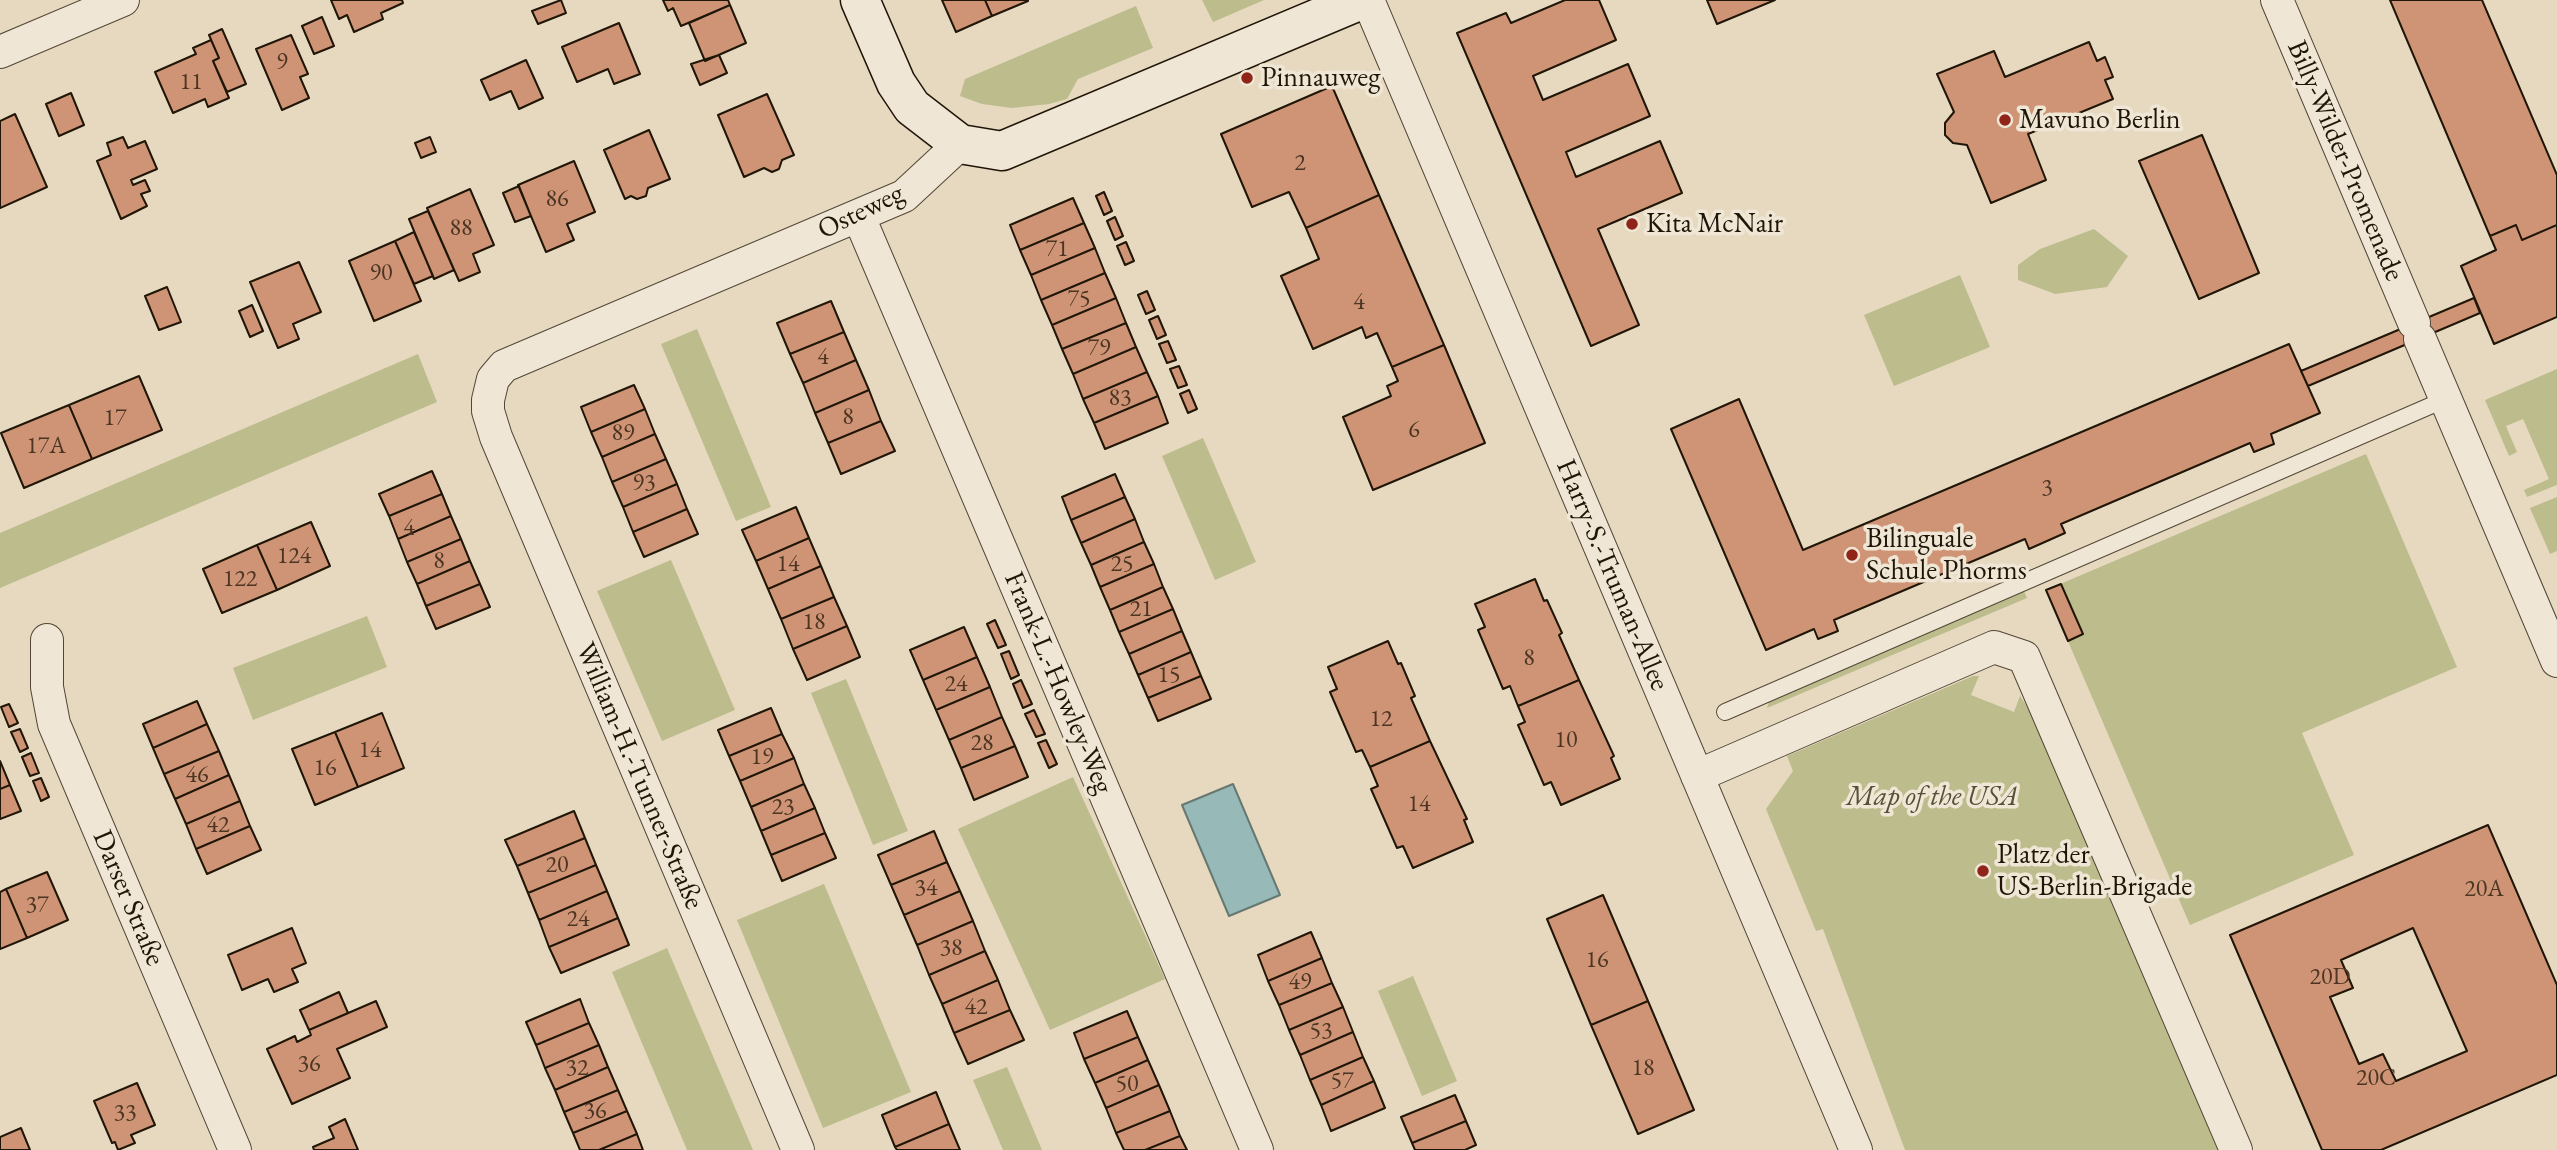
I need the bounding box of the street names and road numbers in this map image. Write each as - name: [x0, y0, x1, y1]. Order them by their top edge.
- street label: Billy-Wilder-Promenade: [2279, 36, 2411, 286]
- street label: Osteweg: [812, 177, 910, 247]
- street label: Harry-S.-Truman-Allee: [1548, 454, 1676, 696]
- street label: Frank-L.-Howley-Weg: [996, 567, 1120, 799]
- street label: William-H.-Tunner-Straße: [568, 638, 710, 914]
- street label: Darser Straße: [84, 825, 172, 971]

